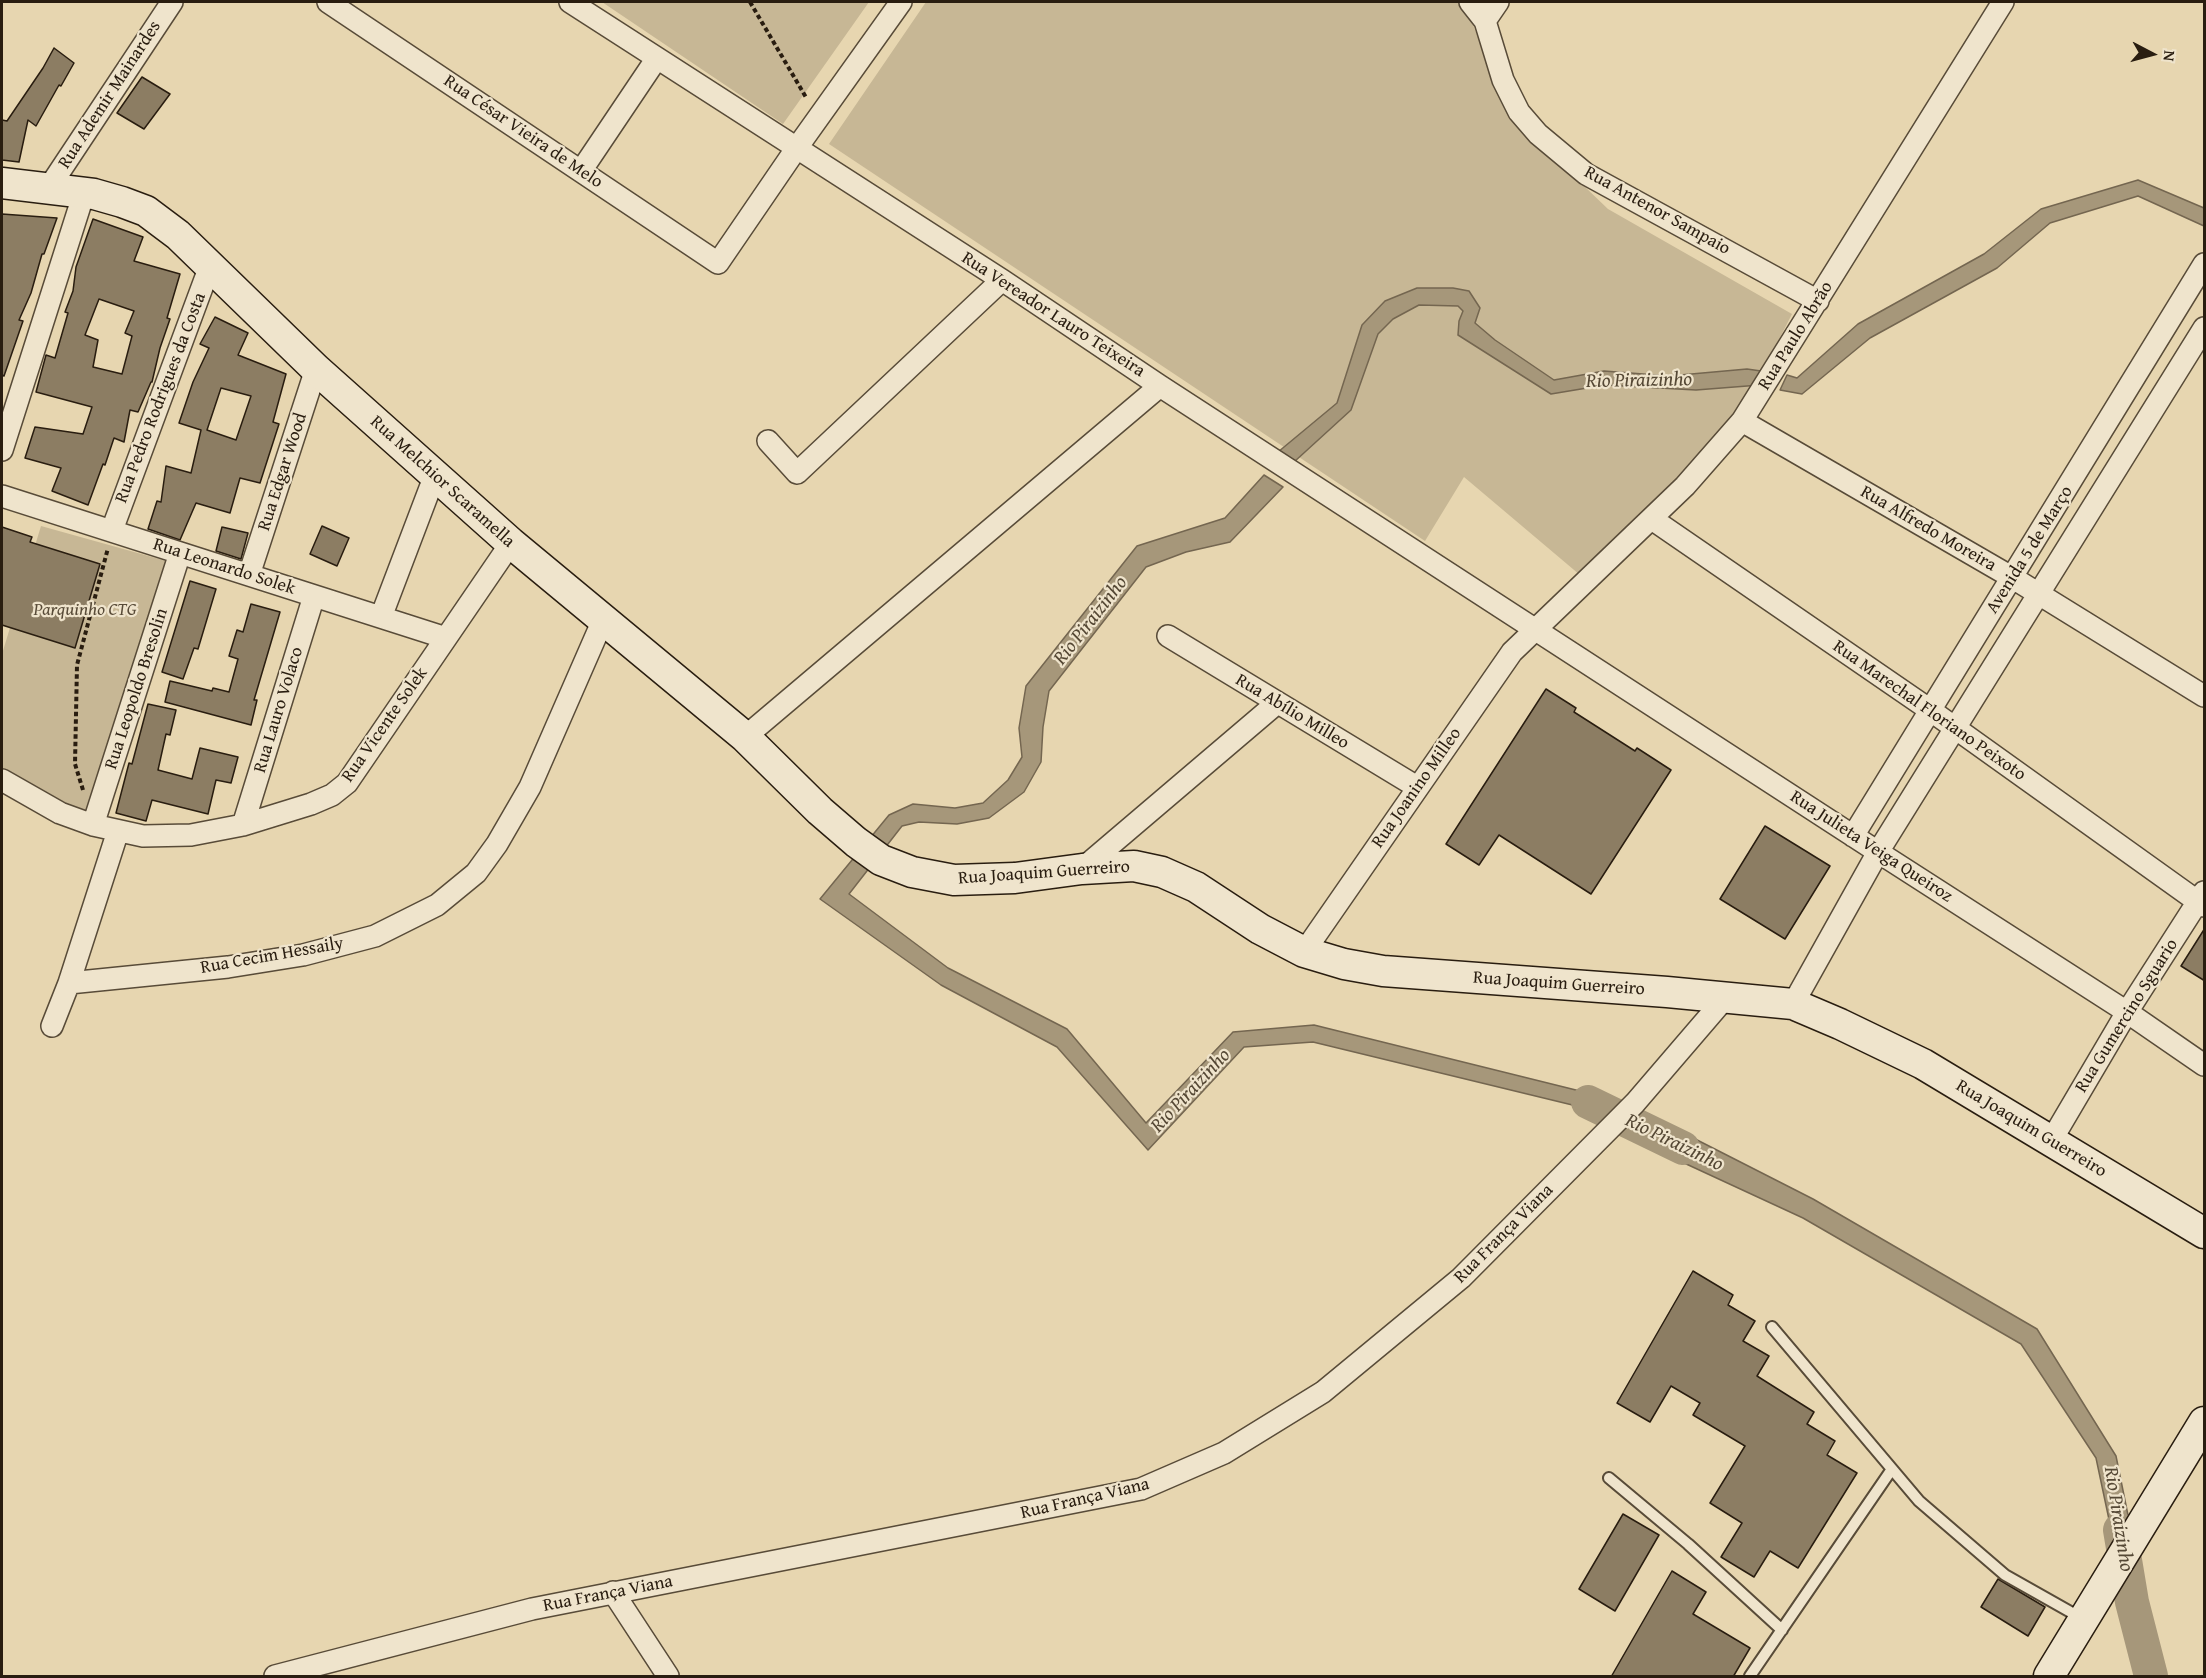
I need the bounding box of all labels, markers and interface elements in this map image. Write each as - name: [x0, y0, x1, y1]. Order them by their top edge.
- street label: Rua Ademir Mainardes: [54, 17, 166, 173]
- north arrow: [2122, 24, 2182, 84]
- text: N: [2157, 49, 2182, 62]
- street label: Rua César Vieira de Melo: [439, 71, 607, 193]
- street label: Rua Antenor Sampaio: [1580, 162, 1734, 260]
- street label: Rua Vereador Lauro Teixeira: [957, 248, 1149, 382]
- street label: Rua Paulo Abrão: [1754, 278, 1838, 394]
- street label: Rua Pedro Rodrigues da Costa: [111, 290, 211, 506]
- water label: Rio Piraizinho: [1586, 368, 1692, 394]
- street label: Rua Edgar Wood: [254, 410, 312, 534]
- street label: Rua Melchior Scaramella: [365, 411, 519, 553]
- street label: Rua Alfredo Moreira: [1856, 481, 2000, 577]
- street label: Avenida 5 de Março: [1982, 482, 2078, 618]
- street label: Rua Leonardo Solek: [150, 534, 298, 600]
- water label: Rio Piraizinho: [1049, 572, 1133, 670]
- park label: Parquinho CTG: [34, 599, 136, 621]
- street label: Rua Leopoldo Bresolin: [101, 606, 173, 772]
- street label: Rua Marechal Floriano Peixoto: [1828, 636, 2030, 786]
- street label: Rua Lauro Volaco: [250, 644, 308, 776]
- street label: Rua Vicente Solek: [337, 663, 433, 787]
- street label: Rua Abílio Milleo: [1231, 670, 1353, 754]
- street label: Rua Joanino Milleo: [1367, 724, 1467, 852]
- street label: Rua Julieta Veiga Queiroz: [1786, 786, 1956, 908]
- street label: Rua Joaquim Guerreiro: [957, 856, 1131, 890]
- street label: Rua Cecim Hessaily: [199, 933, 345, 979]
- street label: Rua Gumercino Sguario: [2071, 935, 2183, 1097]
- street label: Rua Joaquim Guerreiro: [1472, 967, 1646, 1001]
- water label: Rio Piraizinho: [1146, 1044, 1236, 1138]
- street label: Rua Joaquim Guerreiro: [1952, 1075, 2110, 1183]
- water label: Rio Piraizinho: [1621, 1109, 1727, 1177]
- street label: Rua França Viana: [1450, 1180, 1558, 1288]
- water label: Rio Piraizinho: [2098, 1465, 2138, 1573]
- street label: Rua França Viana: [1018, 1474, 1152, 1524]
- street label: Rua França Viana: [541, 1571, 675, 1617]

